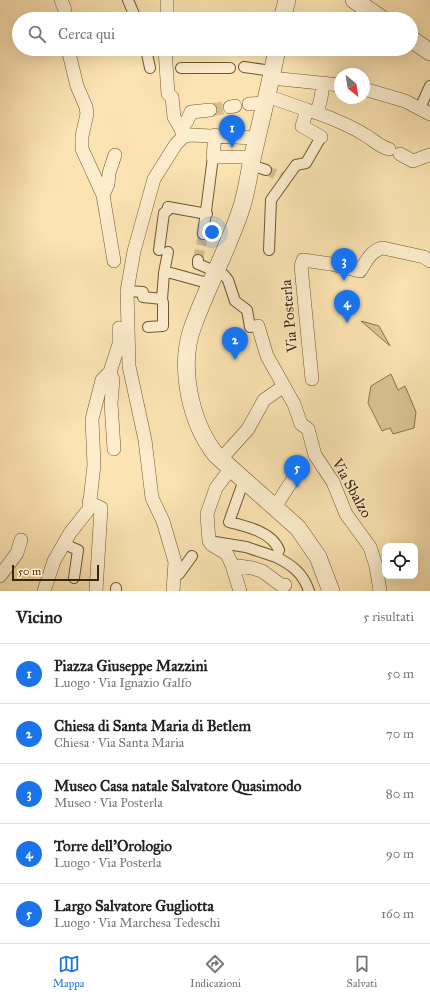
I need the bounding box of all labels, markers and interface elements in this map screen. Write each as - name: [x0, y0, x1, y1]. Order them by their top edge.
- search box: [12, 12, 418, 56]
- icon: search: [26, 23, 48, 45]
- text: Cerca qui: [58, 25, 115, 43]
- north arrow: [334, 68, 370, 104]
- pin: 1: [219, 115, 245, 148]
- your location: [202, 222, 222, 242]
- pin: 3: [331, 248, 357, 281]
- street label: Via Posterla: [277, 278, 301, 354]
- pin: 4: [334, 290, 360, 323]
- pin: 2: [222, 327, 248, 360]
- street label: Via Sbalzo: [328, 454, 376, 521]
- pin: 5: [284, 455, 310, 488]
- map controls: [382, 543, 418, 579]
- button: locate: [382, 543, 418, 579]
- scale bar: [12, 563, 99, 582]
- text: 50 m: [18, 565, 41, 578]
- text: Vicino: [16, 607, 62, 628]
- text: 5 risultati: [363, 609, 414, 625]
- text: Piazza Giuseppe Mazzini: [54, 657, 208, 675]
- text: 1: [26, 666, 32, 682]
- text: 50 m: [387, 666, 414, 682]
- text: Luogo · Via Ignazio Galfo: [54, 675, 192, 691]
- text: Chiesa di Santa Maria di Betlem: [54, 717, 251, 735]
- text: 2: [26, 726, 32, 742]
- text: 70 m: [386, 726, 414, 742]
- text: Chiesa · Via Santa Maria: [54, 735, 184, 751]
- text: Museo Casa natale Salvatore Quasimodo: [54, 777, 301, 795]
- text: 3: [26, 786, 32, 802]
- text: 80 m: [386, 786, 414, 802]
- text: Museo · Via Posterla: [54, 795, 163, 811]
- text: Torre dell'Orologio: [54, 837, 172, 855]
- text: 4: [25, 846, 33, 862]
- text: 90 m: [386, 846, 414, 862]
- text: Luogo · Via Posterla: [54, 855, 162, 871]
- text: Largo Salvatore Gugliotta: [54, 897, 214, 915]
- text: 5: [26, 906, 32, 922]
- text: 160 m: [381, 906, 414, 922]
- text: Luogo · Via Marchesa Tedeschi: [54, 915, 220, 931]
- tab: Mappa: [53, 953, 84, 990]
- tab: Indicazioni: [190, 953, 241, 990]
- tab: Salvati: [347, 953, 377, 990]

